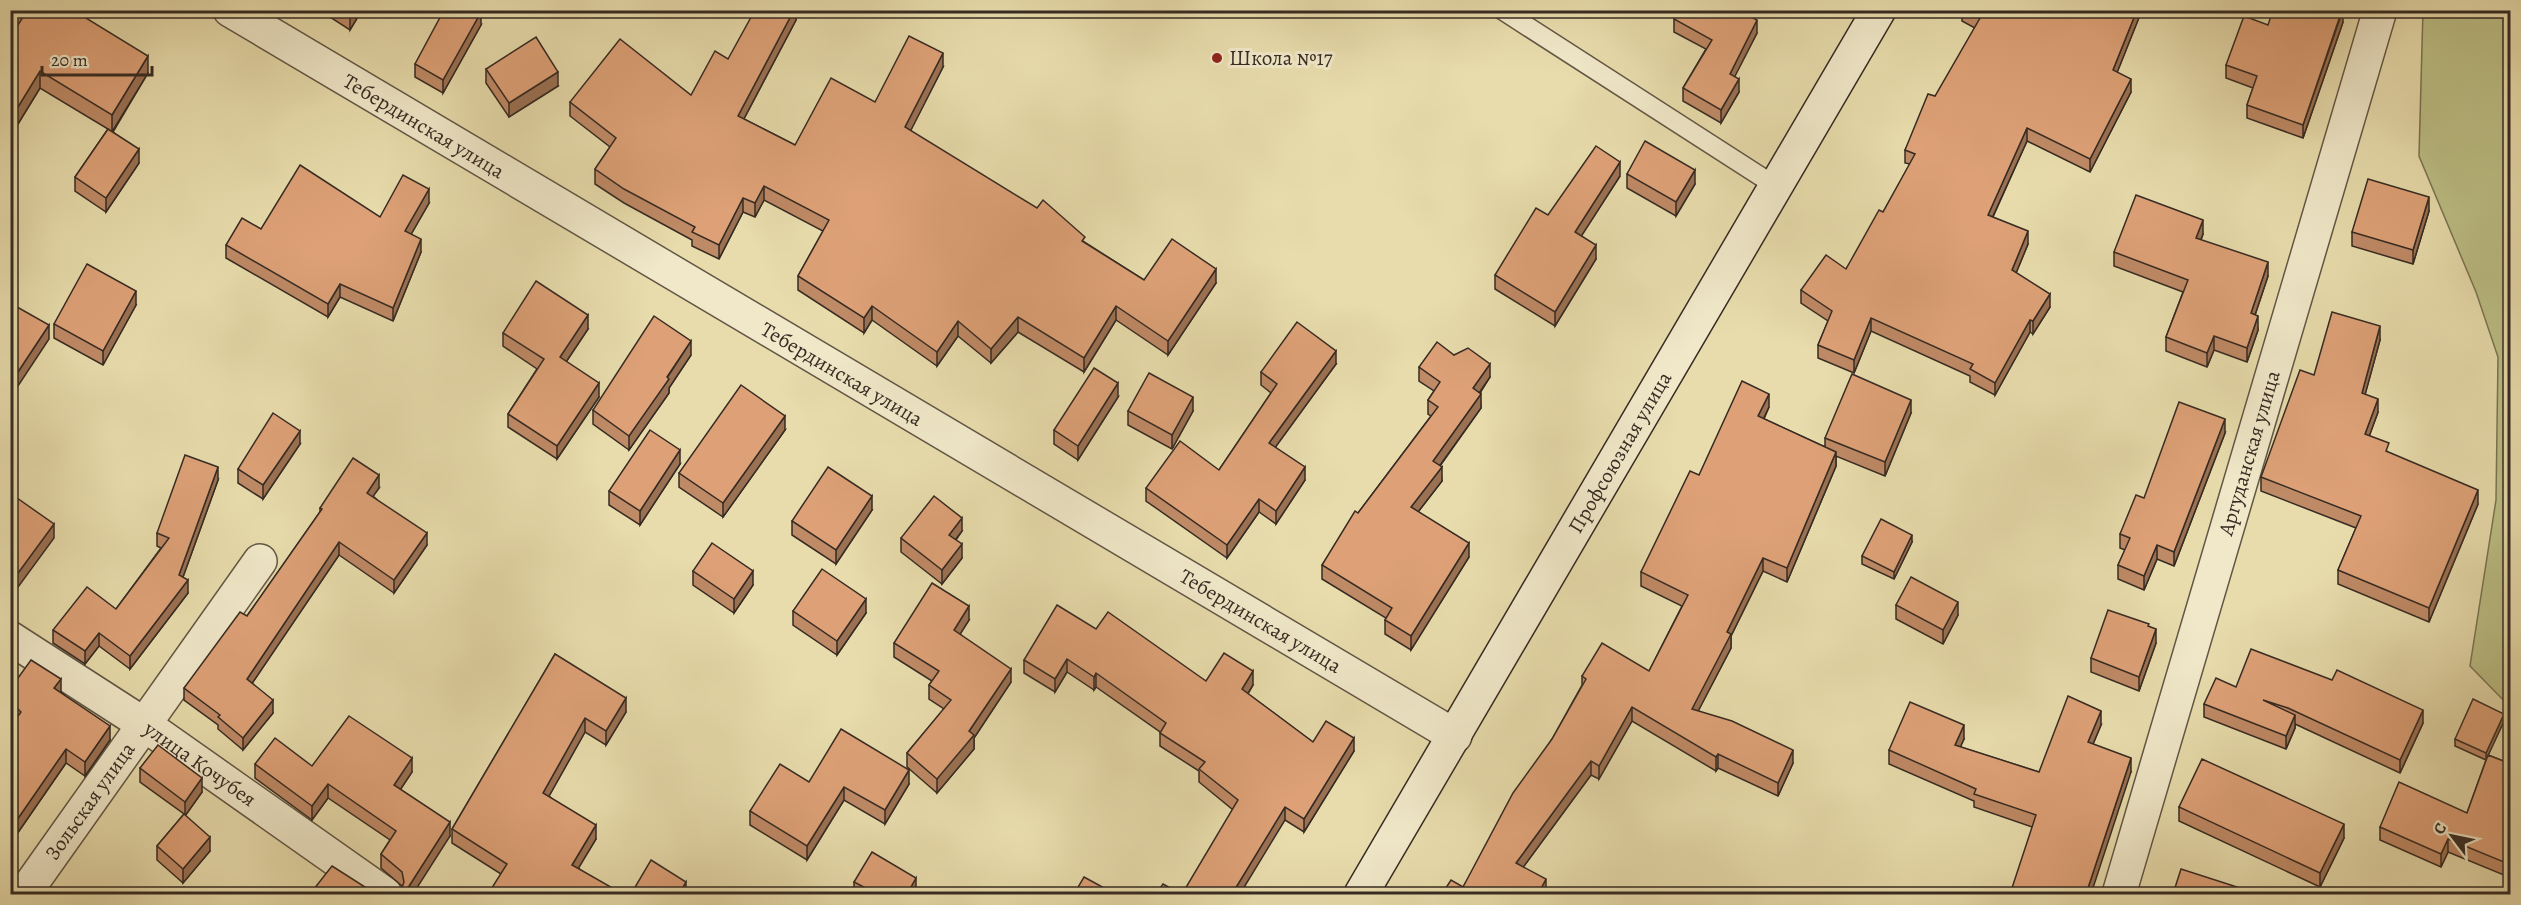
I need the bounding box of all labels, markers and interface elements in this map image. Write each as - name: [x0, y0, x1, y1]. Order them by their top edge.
- scale bar: [42, 39, 152, 77]
- place label: Школа №17: [1229, 44, 1333, 72]
- text: 20 m: [51, 48, 88, 72]
- marker: Школа №17: [1210, 51, 1224, 65]
- street label: Тебердинская улица: [338, 67, 510, 185]
- street label: Тебердинская улица: [756, 315, 928, 433]
- street label: Профсоюзная улица: [1561, 366, 1678, 538]
- street label: Аргуданская улица: [2211, 367, 2287, 540]
- street label: Тебердинская улица: [1174, 562, 1347, 680]
- street label: улица Кочубея: [138, 714, 262, 813]
- street label: Зольская улица: [38, 736, 142, 866]
- north arrow: [2422, 806, 2482, 866]
- text: С: [2428, 818, 2452, 839]

